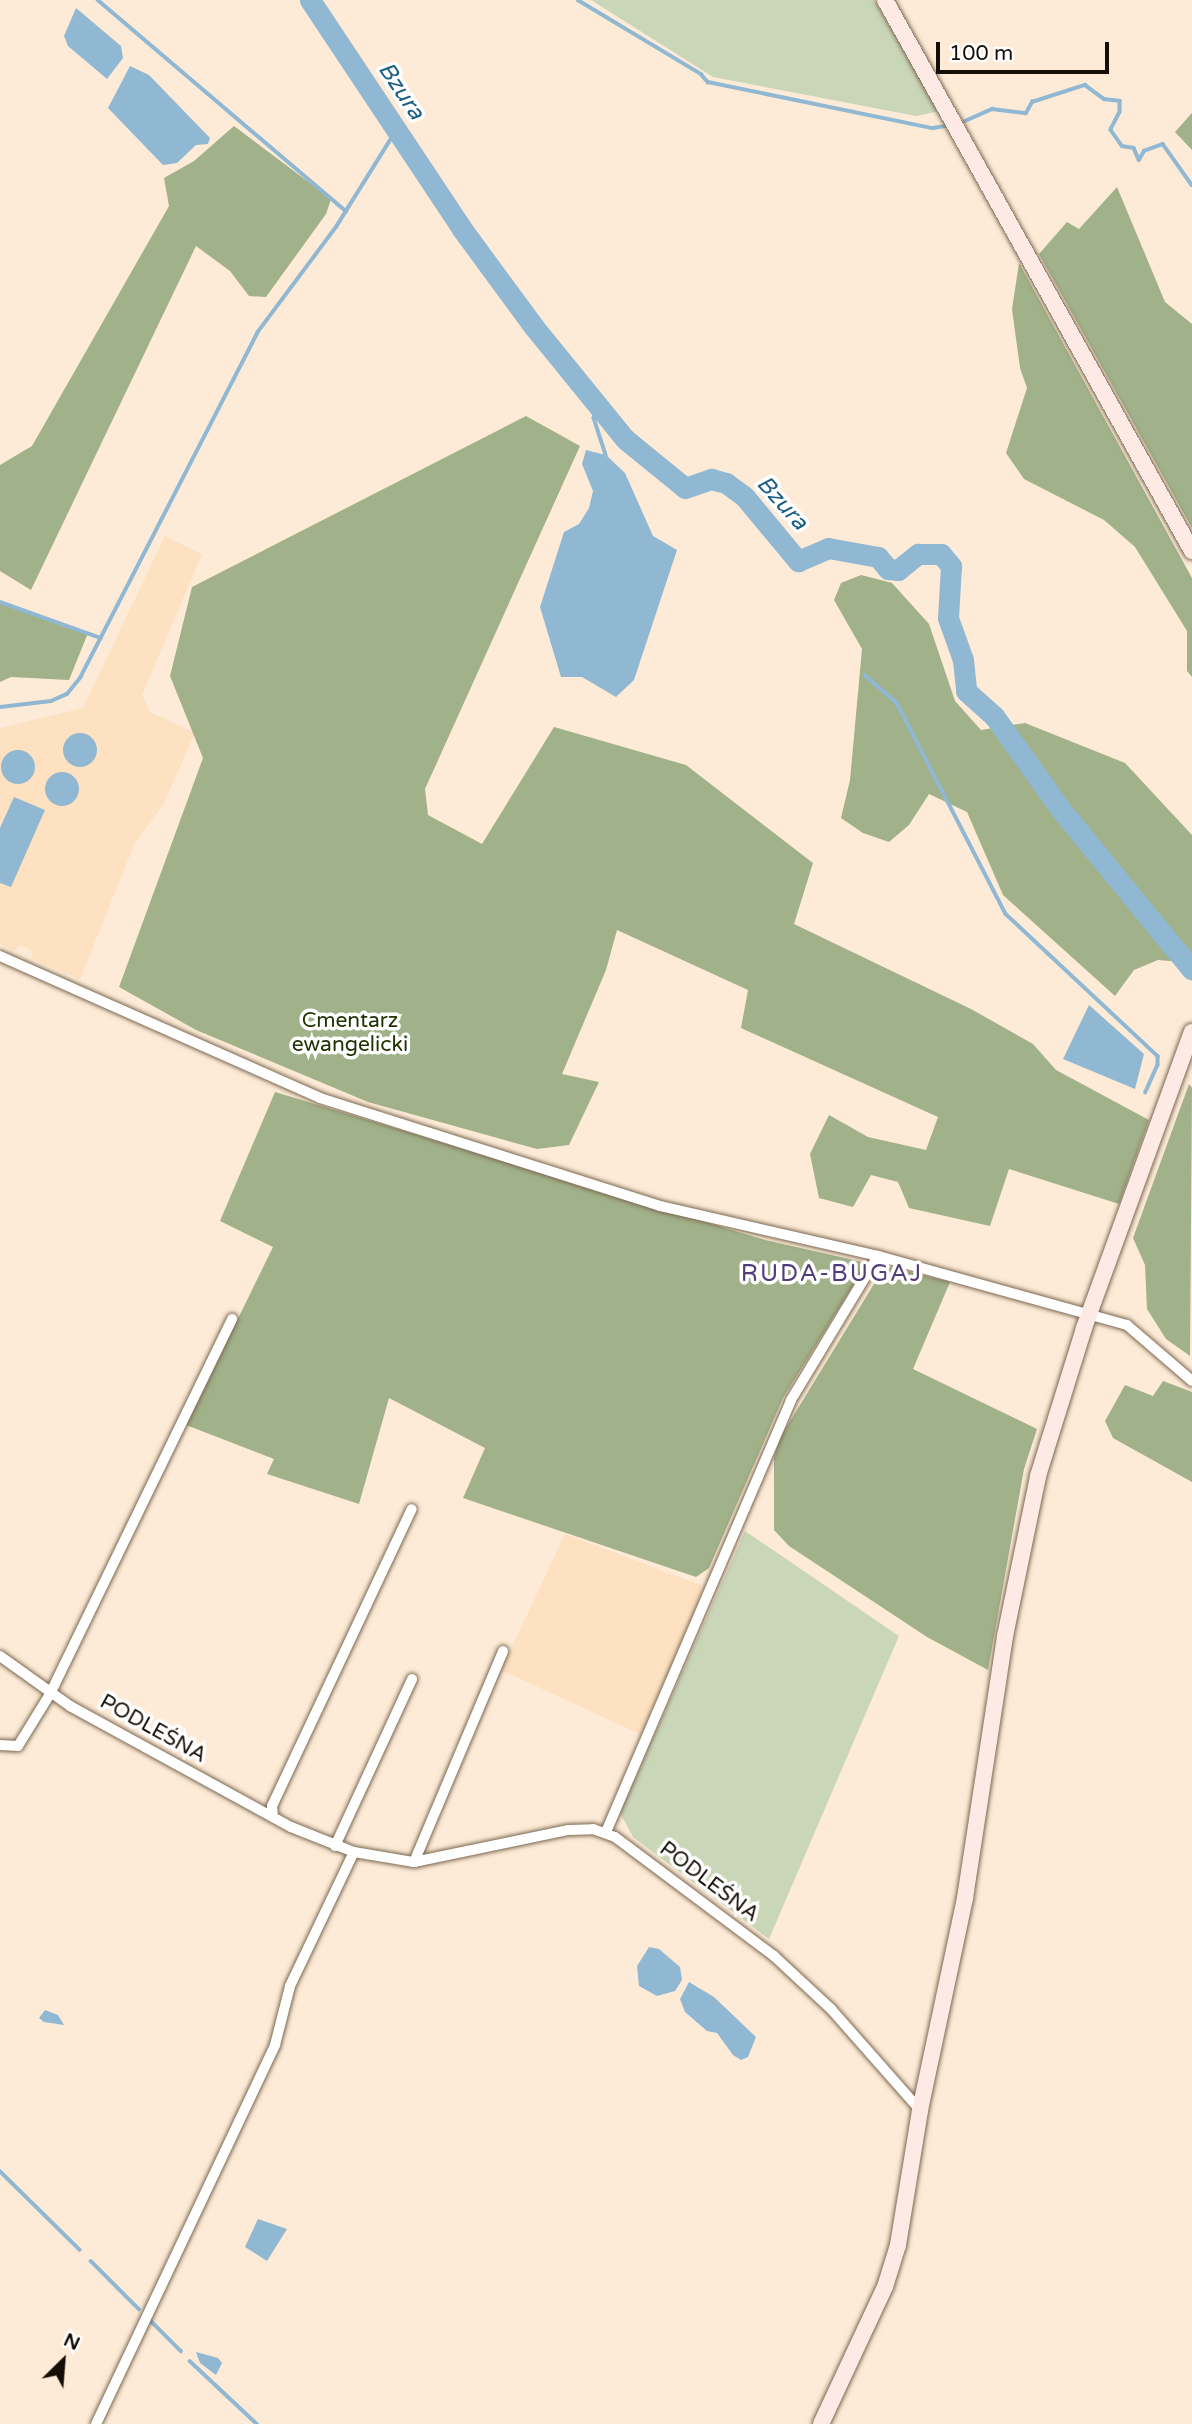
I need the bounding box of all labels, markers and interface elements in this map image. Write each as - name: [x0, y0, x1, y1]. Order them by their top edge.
- scale bar: [940, 28, 1113, 72]
- text: 100 m: [949, 41, 1013, 66]
- water label: Bzura: [372, 57, 430, 125]
- water label: Bzura: [751, 470, 813, 536]
- park label: Cmentarz ewangelicki: [292, 1008, 408, 1058]
- district label: RUDA-BUGAJ: [742, 1260, 922, 1288]
- street label: PODLEŚNA: [95, 1689, 211, 1769]
- street label: PODLEŚNA: [654, 1836, 764, 1928]
- north arrow: [28, 2326, 98, 2396]
- text: N: [60, 2329, 83, 2355]

